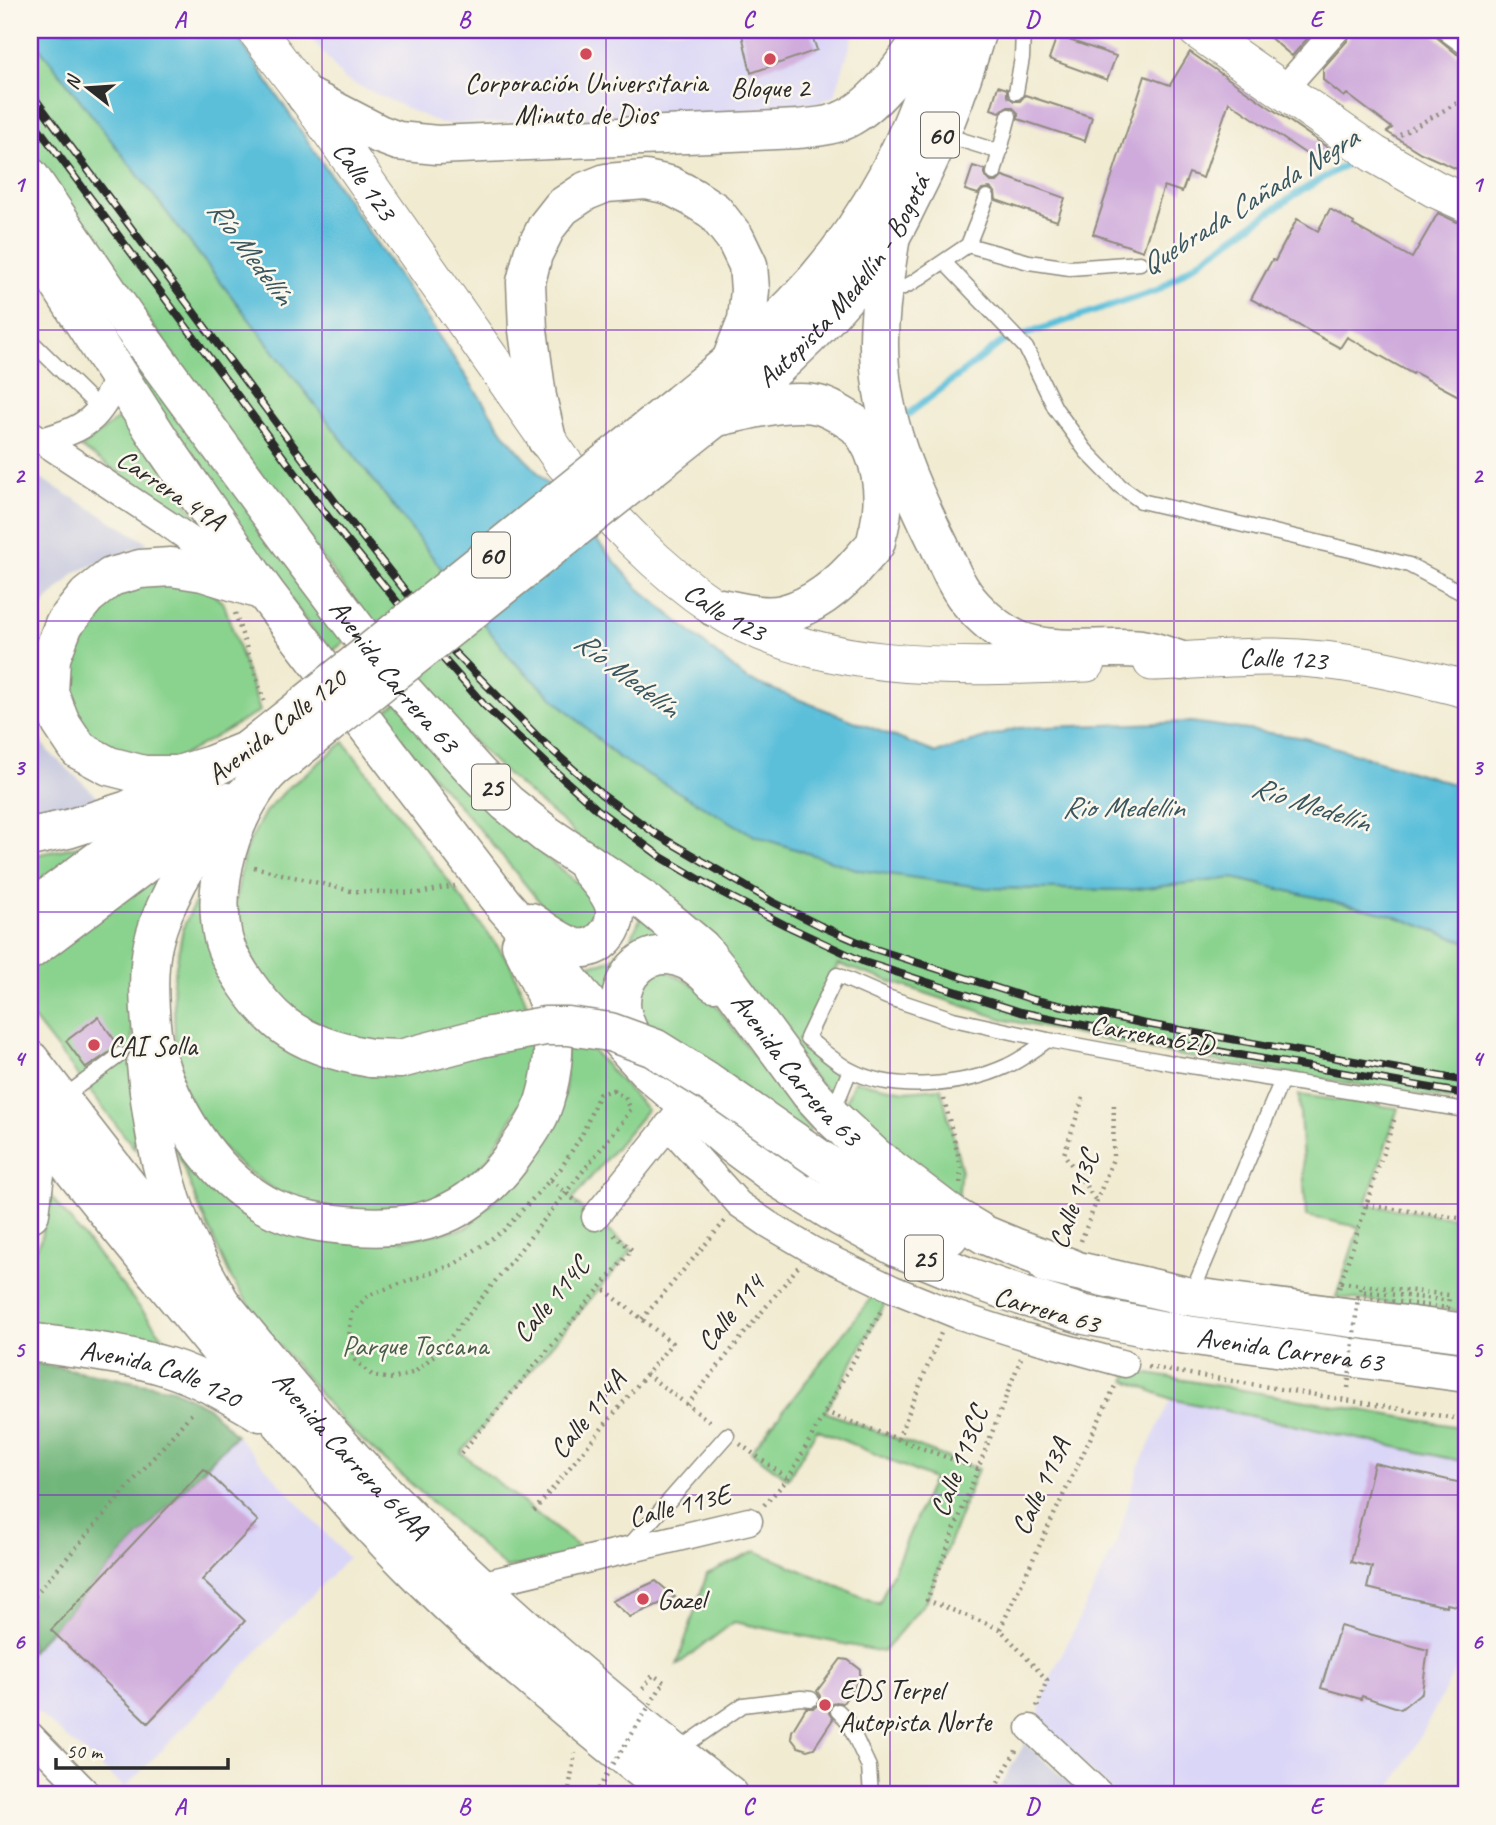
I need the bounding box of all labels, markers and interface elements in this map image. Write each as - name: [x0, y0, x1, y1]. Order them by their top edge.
- text: A: [174, 5, 188, 34]
- text: B: [458, 5, 472, 34]
- text: C: [743, 5, 757, 34]
- text: D: [1025, 5, 1041, 34]
- text: E: [1310, 5, 1326, 34]
- marker: Corporación Universitaria Minuto de Dios: [578, 46, 594, 62]
- marker: Bloque 2: [762, 51, 778, 67]
- north arrow: [52, 52, 122, 122]
- place label: Corporación Universitaria Minuto de Dios: [465, 65, 710, 132]
- place label: Bloque 2: [731, 70, 812, 105]
- text: N: [60, 71, 87, 92]
- road number: 60: [921, 112, 959, 158]
- water label: Quebrada Cañada Negra: [1133, 117, 1368, 283]
- street label: Calle 123: [325, 134, 406, 229]
- street label: Autopista Medellín - Bogotá: [749, 166, 939, 394]
- text: 1: [14, 170, 27, 199]
- text: 1: [1472, 170, 1485, 199]
- water label: Río Medellín: [199, 192, 304, 314]
- street label: Carrera 49A: [110, 441, 233, 539]
- text: 2: [14, 461, 27, 490]
- text: 2: [1472, 461, 1485, 490]
- road number: 60: [472, 533, 510, 578]
- street label: Calle 123: [677, 574, 773, 650]
- street label: Avenida Carrera 63: [322, 592, 469, 762]
- water label: Río Medellín: [567, 622, 689, 727]
- street label: Calle 123: [1238, 640, 1331, 679]
- street label: Avenida Calle 120: [199, 659, 355, 792]
- text: 3: [14, 753, 27, 782]
- text: 3: [1472, 753, 1485, 782]
- road number: 25: [472, 764, 510, 810]
- water label: Río Medellín: [1247, 767, 1377, 842]
- water label: Rio Medellin: [1062, 788, 1186, 826]
- street label: Avenida Carrera 63: [724, 986, 870, 1155]
- street label: Carrera 62D: [1088, 1006, 1219, 1063]
- place label: CAI Solla: [108, 1028, 199, 1063]
- marker: CAI Solla: [86, 1037, 102, 1053]
- text: 4: [14, 1044, 27, 1073]
- text: 4: [1472, 1044, 1485, 1073]
- street label: Calle 113C: [1040, 1143, 1107, 1253]
- road number: 25: [905, 1236, 943, 1280]
- street label: Calle 114C: [504, 1247, 598, 1350]
- street label: Calle 114: [689, 1265, 773, 1358]
- street label: Carrera 63: [990, 1278, 1106, 1342]
- street label: Avenida Carrera 63: [1195, 1319, 1388, 1380]
- park label: Parque Toscana: [342, 1328, 491, 1363]
- street label: Avenida Calle 120: [78, 1332, 250, 1417]
- text: 5: [14, 1335, 26, 1364]
- text: 5: [1472, 1335, 1484, 1364]
- street label: Calle 114A: [541, 1362, 635, 1465]
- street label: Avenida Carrera 64AA: [265, 1363, 438, 1547]
- street label: Calle 113CC: [921, 1398, 997, 1521]
- street label: Calle 113A: [1003, 1431, 1079, 1540]
- street label: Calle 113E: [625, 1475, 737, 1535]
- place label: Gazel: [657, 1582, 711, 1617]
- marker: Gazel: [635, 1591, 651, 1607]
- text: 6: [14, 1627, 27, 1656]
- text: 6: [1472, 1627, 1485, 1656]
- place label: EDS Terpel Autopista Norte: [839, 1672, 993, 1739]
- marker: EDS Terpel Autopista Norte: [817, 1697, 833, 1713]
- scale bar: [56, 1727, 228, 1771]
- text: 50 m: [66, 1738, 104, 1764]
- text: A: [174, 1792, 188, 1821]
- text: B: [458, 1792, 472, 1821]
- text: C: [743, 1792, 757, 1821]
- text: D: [1025, 1792, 1041, 1821]
- text: E: [1310, 1792, 1326, 1821]

